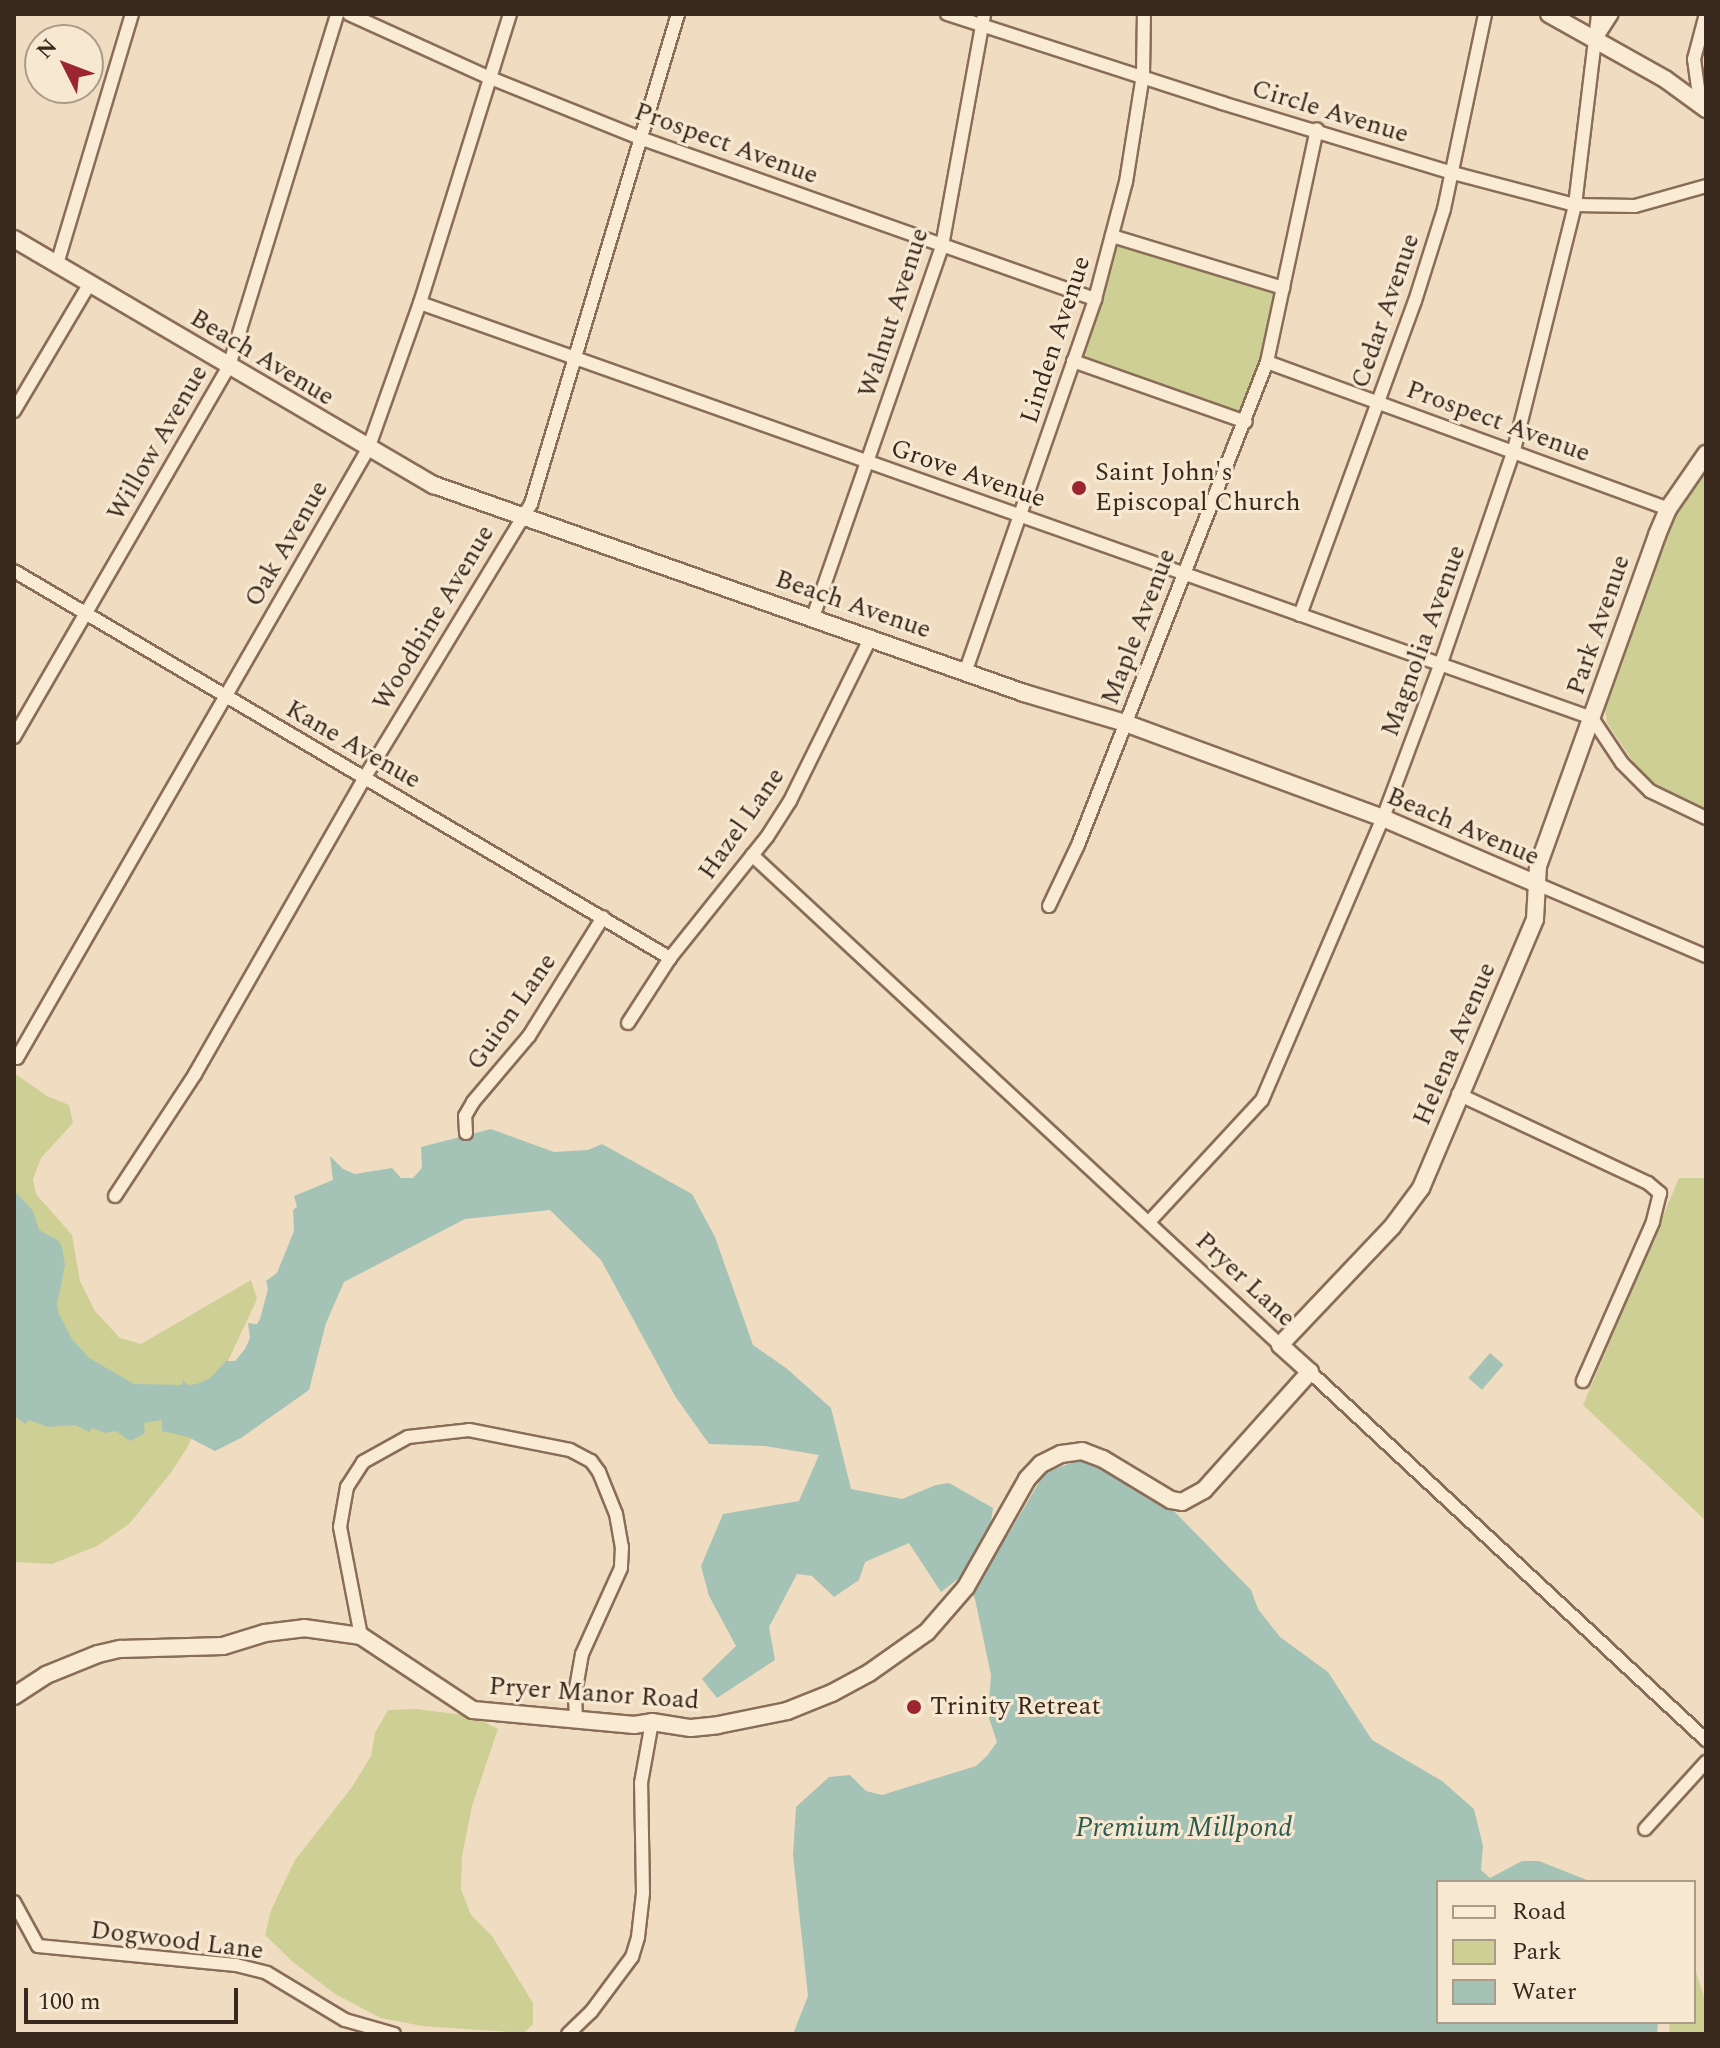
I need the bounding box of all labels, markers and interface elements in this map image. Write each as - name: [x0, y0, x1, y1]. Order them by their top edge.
- north arrow: [24, 24, 104, 104]
- text: N: [29, 31, 66, 67]
- street label: Circle Avenue: [1248, 73, 1412, 151]
- street label: Prospect Avenue: [630, 96, 822, 192]
- street label: Walnut Avenue: [852, 224, 936, 402]
- street label: Cedar Avenue: [1345, 230, 1427, 392]
- street label: Linden Avenue: [1014, 252, 1098, 428]
- street label: Beach Avenue: [184, 303, 340, 413]
- street label: Willow Avenue: [101, 360, 215, 526]
- street label: Prospect Avenue: [1402, 374, 1594, 470]
- street label: Grove Avenue: [886, 433, 1050, 515]
- place label: Saint John's Episcopal Church: [1095, 457, 1301, 518]
- street label: Oak Avenue: [238, 475, 336, 613]
- marker: Saint John's Episcopal Church: [1070, 479, 1088, 497]
- street label: Woodbine Avenue: [366, 520, 502, 716]
- street label: Magnolia Avenue: [1375, 541, 1473, 741]
- street label: Maple Avenue: [1095, 544, 1183, 710]
- street label: Park Avenue: [1560, 551, 1638, 699]
- street label: Beach Avenue: [771, 564, 935, 646]
- street label: Kane Avenue: [280, 694, 426, 796]
- street label: Hazel Lane: [692, 762, 792, 886]
- street label: Beach Avenue: [1382, 781, 1544, 873]
- street label: Guion Lane: [460, 948, 564, 1076]
- street label: Helena Avenue: [1407, 958, 1503, 1130]
- street label: Pryer Lane: [1189, 1226, 1301, 1334]
- street label: Pryer Manor Road: [488, 1671, 700, 1717]
- place label: Trinity Retreat: [930, 1691, 1101, 1723]
- marker: Trinity Retreat: [905, 1698, 923, 1716]
- water label: Premium Millpond: [1075, 1811, 1293, 1845]
- legend: [1436, 1880, 1696, 2024]
- text: Road: [1512, 1894, 1566, 1930]
- street label: Dogwood Lane: [89, 1915, 265, 1967]
- text: Park: [1512, 1934, 1562, 1970]
- scale bar: [28, 1972, 242, 2022]
- text: Water: [1512, 1974, 1576, 2010]
- text: 100 m: [38, 1984, 101, 2020]

